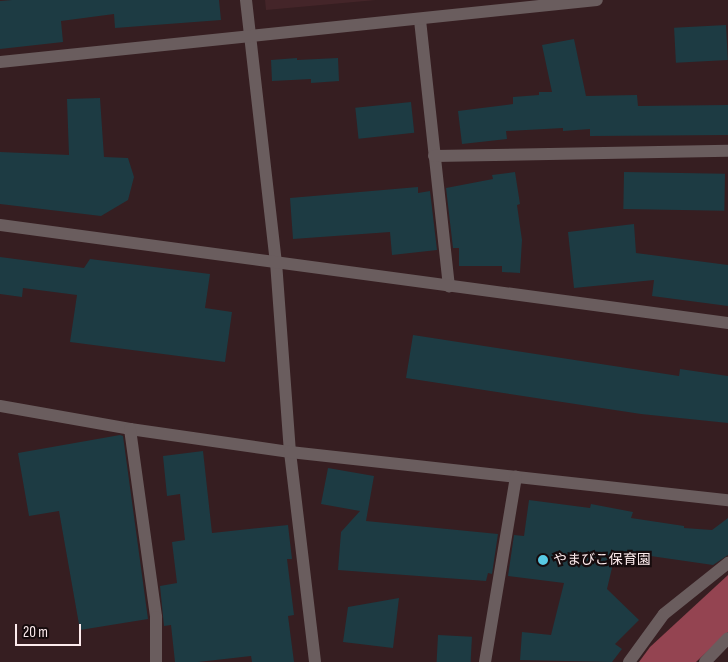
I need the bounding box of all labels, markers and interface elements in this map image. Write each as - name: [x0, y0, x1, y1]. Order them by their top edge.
- place label: やまびこ保育園: [553, 552, 651, 568]
- marker: やまびこ保育園: [537, 554, 549, 566]
- scale bar: [18, 614, 84, 646]
- text: 20 m: [23, 623, 48, 642]

